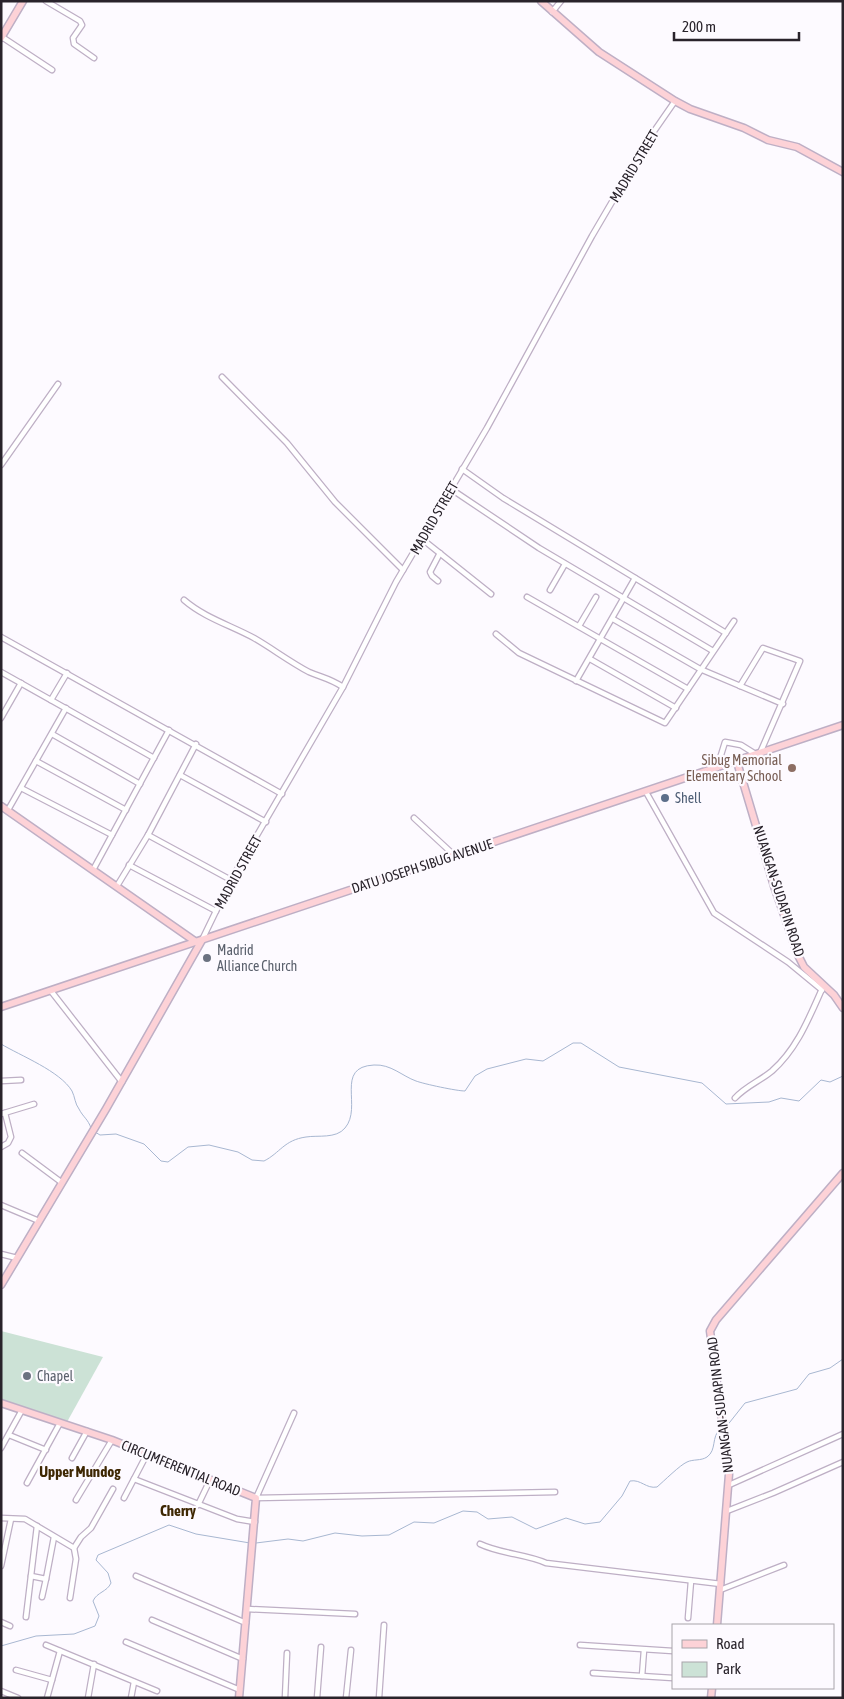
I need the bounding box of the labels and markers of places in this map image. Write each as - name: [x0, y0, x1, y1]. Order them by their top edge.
- place label: Sibug Memorial Elementary School: [686, 752, 782, 784]
- marker: Sibug Memorial Elementary School: [786, 762, 798, 774]
- place label: Shell: [675, 790, 702, 806]
- marker: Shell: [659, 792, 671, 804]
- place label: Madrid Alliance Church: [217, 942, 297, 974]
- marker: Madrid Alliance Church: [201, 952, 213, 964]
- place label: Chapel: [37, 1368, 74, 1384]
- marker: Chapel: [21, 1370, 33, 1382]

